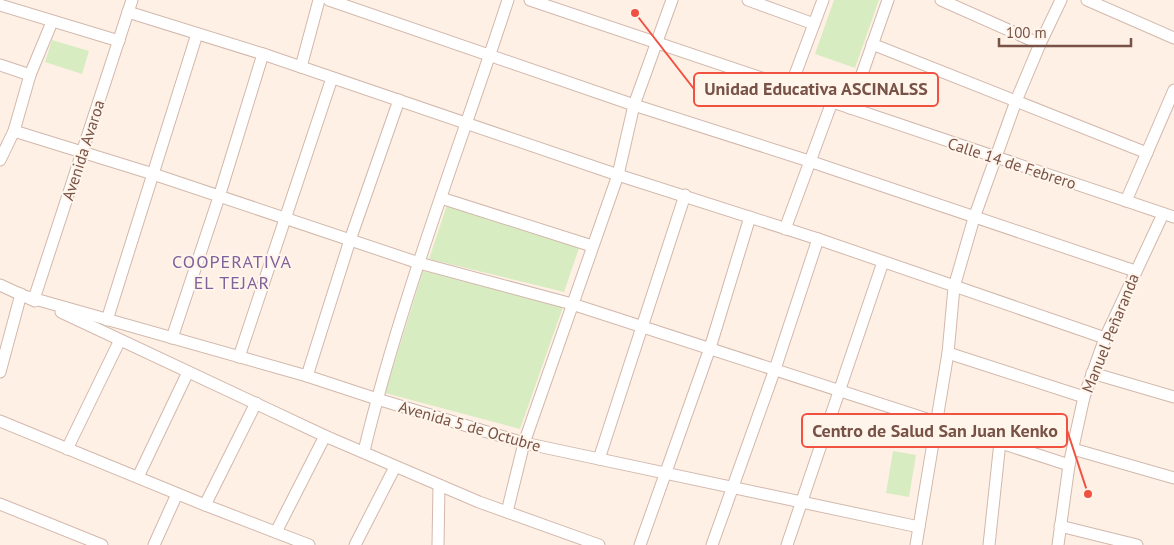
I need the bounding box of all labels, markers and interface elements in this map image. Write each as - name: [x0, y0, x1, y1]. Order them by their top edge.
- scale bar: [999, 15, 1132, 47]
- text: 100 m: [1006, 23, 1047, 42]
- callout: Unidad Educativa ASCINALSS: [694, 73, 938, 106]
- text: Unidad Educativa ASCINALSS: [704, 77, 928, 100]
- street label: Avenida Avaroa: [57, 97, 109, 203]
- street label: Calle 14 de Febrero: [945, 133, 1079, 193]
- district label: COOPERATIVA EL TEJAR: [172, 250, 292, 294]
- street label: Manuel Peñaranda: [1077, 270, 1143, 396]
- street label: Avenida 5 de Octubre: [397, 396, 543, 456]
- callout: Centro de Salud San Juan Kenko: [802, 414, 1067, 447]
- text: Centro de Salud San Juan Kenko: [812, 419, 1058, 442]

